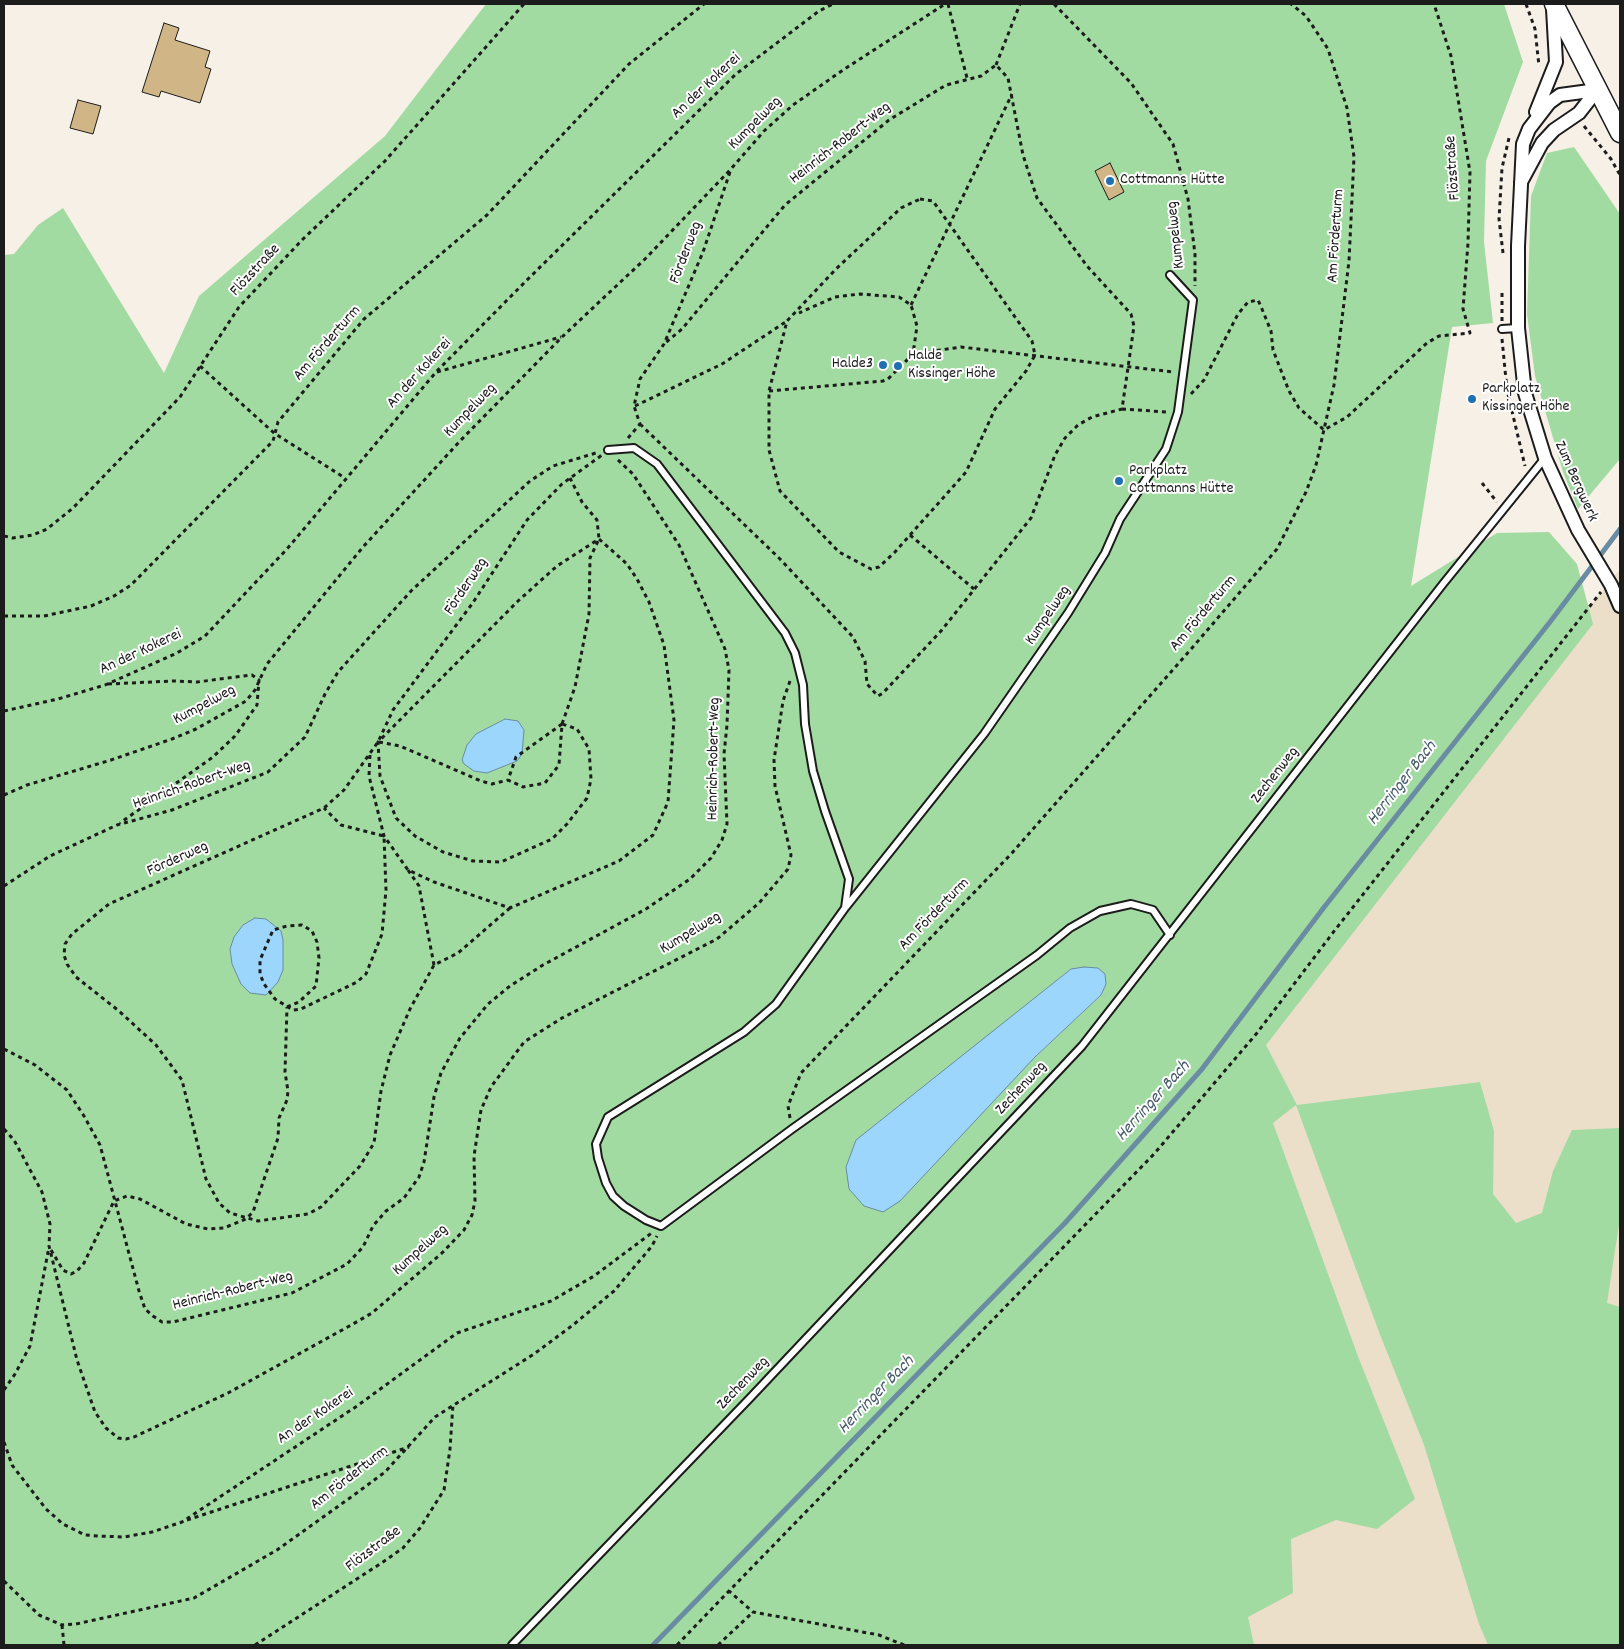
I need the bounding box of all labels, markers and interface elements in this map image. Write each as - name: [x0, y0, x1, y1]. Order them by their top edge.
- street label: An der Kokerei: [668, 50, 746, 124]
- street label: Kumpelweg: [725, 93, 787, 155]
- street label: Heinrich-Robert-Weg: [787, 99, 895, 189]
- street label: Flözstraße: [1442, 135, 1466, 201]
- place label: Cottmanns Hütte: [1120, 171, 1224, 191]
- marker: Cottmanns Hütte: [1104, 175, 1116, 187]
- street label: Am Förderturm: [1324, 189, 1350, 283]
- street label: Kumpelweg: [1164, 200, 1190, 270]
- street label: Förderweg: [666, 219, 708, 287]
- street label: Flözstraße: [227, 241, 285, 301]
- street label: Am Förderturm: [290, 302, 366, 386]
- street label: An der Kokerei: [383, 335, 457, 413]
- place label: Halde Kissinger Höhe: [908, 347, 995, 385]
- place label: Halde3: [832, 355, 873, 375]
- marker: Halde3: [877, 359, 889, 371]
- marker: Halde Kissinger Höhe: [892, 360, 904, 372]
- street label: Kumpelweg: [441, 380, 501, 442]
- place label: Parkplatz Kissinger Höhe: [1482, 380, 1569, 418]
- marker: Parkplatz Kissinger Höhe: [1466, 393, 1478, 405]
- street label: Zum Bergwerk: [1549, 439, 1601, 525]
- place label: Parkplatz Cottmanns Hütte: [1129, 462, 1233, 500]
- marker: Parkplatz Cottmanns Hütte: [1113, 475, 1125, 487]
- street label: Förderweg: [441, 555, 493, 619]
- street label: Am Förderturm: [1167, 572, 1241, 656]
- street label: Kumpelweg: [1022, 583, 1076, 649]
- street label: An der Kokerei: [97, 626, 185, 680]
- street label: Kumpelweg: [171, 682, 239, 730]
- street label: Heinrich-Robert-Weg: [704, 697, 726, 821]
- water label: Herringer Bach: [1363, 737, 1443, 831]
- street label: Zechenweg: [1248, 744, 1304, 808]
- street label: Heinrich-Robert-Weg: [131, 757, 253, 815]
- street label: Förderweg: [144, 838, 212, 882]
- street label: Am Förderturm: [896, 875, 974, 955]
- street label: Kumpelweg: [657, 908, 725, 960]
- water label: Herringer Bach: [1112, 1057, 1196, 1147]
- street label: Zechenweg: [992, 1058, 1052, 1120]
- street label: Kumpelweg: [389, 1221, 453, 1281]
- street label: Heinrich-Robert-Weg: [171, 1268, 295, 1316]
- water label: Herringer Bach: [834, 1352, 920, 1440]
- street label: Zechenweg: [714, 1353, 774, 1415]
- street label: An der Kokerei: [274, 1384, 358, 1450]
- street label: Am Förderturm: [307, 1443, 393, 1515]
- street label: Flözstraße: [342, 1523, 406, 1577]

